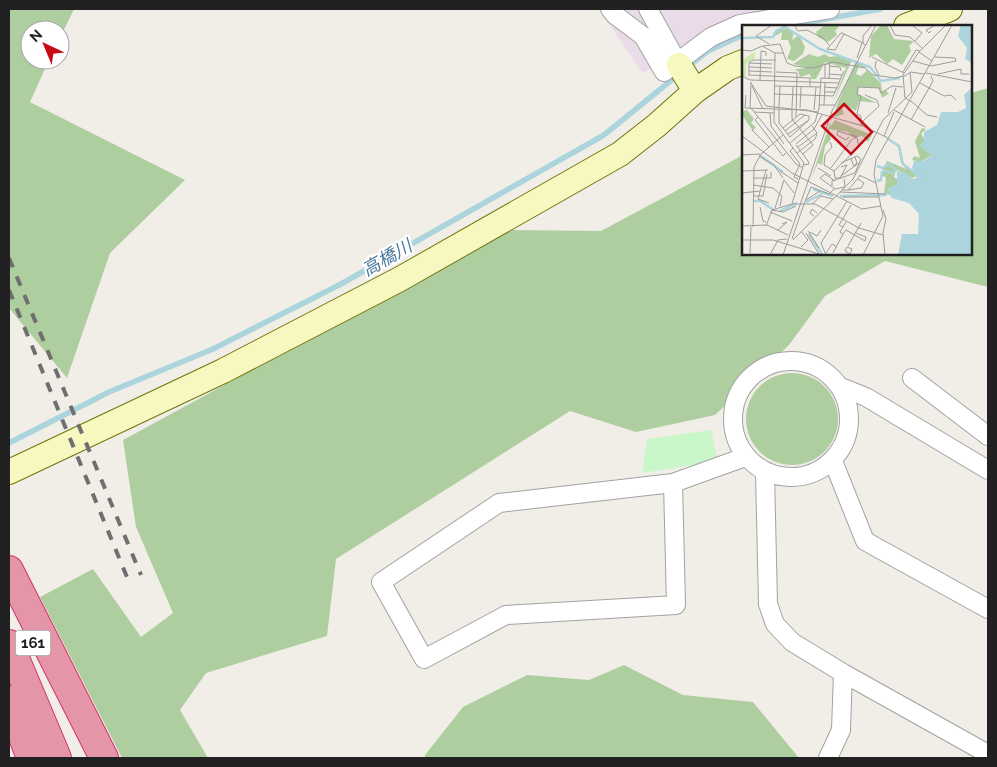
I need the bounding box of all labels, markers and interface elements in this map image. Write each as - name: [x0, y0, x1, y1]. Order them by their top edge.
- north arrow: [20, 20, 70, 70]
- inset map: [742, 25, 972, 255]
- text: N: [27, 26, 45, 45]
- water label: 高橋川: [358, 234, 417, 280]
- road number: 161: [15, 630, 50, 656]

